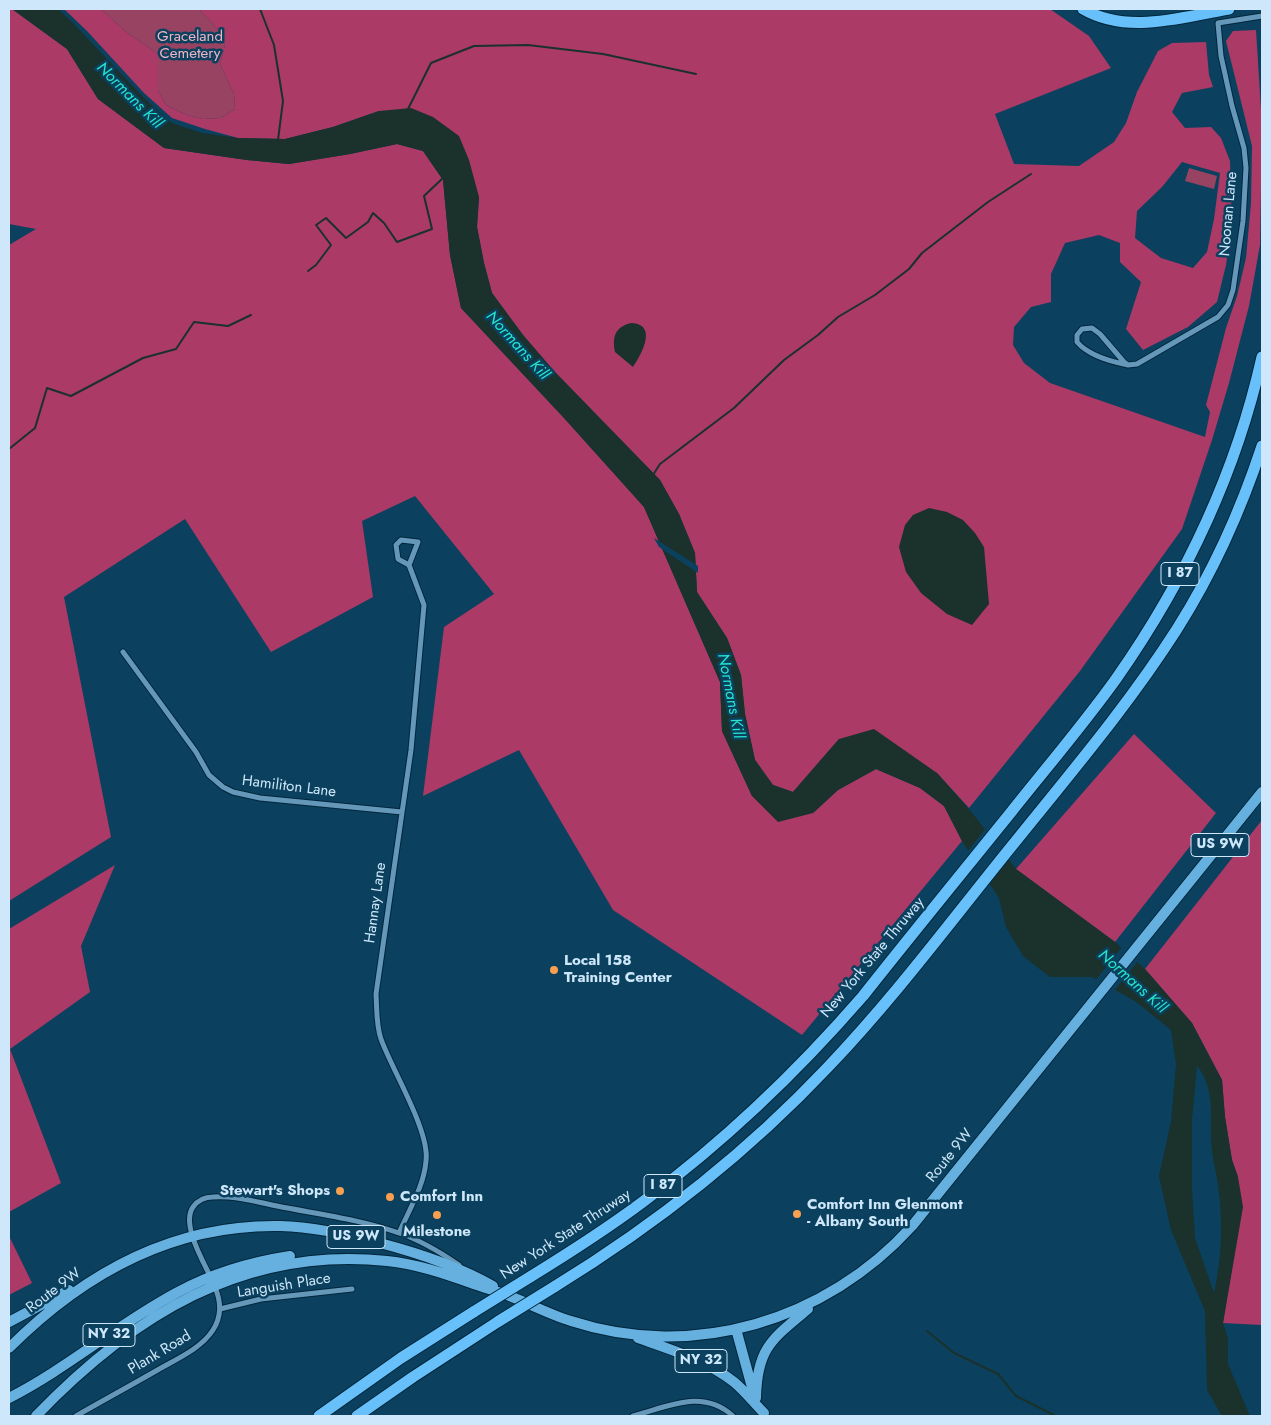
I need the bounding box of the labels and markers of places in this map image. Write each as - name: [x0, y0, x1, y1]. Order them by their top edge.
- place label: Local 158 Training Center: [564, 952, 672, 987]
- marker: Local 158 Training Center: [548, 964, 560, 976]
- place label: Stewart's Shops: [220, 1182, 330, 1200]
- marker: Stewart's Shops: [334, 1185, 346, 1197]
- place label: Comfort Inn: [400, 1188, 483, 1206]
- marker: Comfort Inn: [384, 1191, 396, 1203]
- place label: Comfort Inn Glenmont - Albany South: [807, 1196, 963, 1231]
- marker: Comfort Inn Glenmont - Albany South: [791, 1208, 803, 1220]
- marker: Milestone: [431, 1209, 443, 1221]
- place label: Milestone: [403, 1223, 471, 1241]

